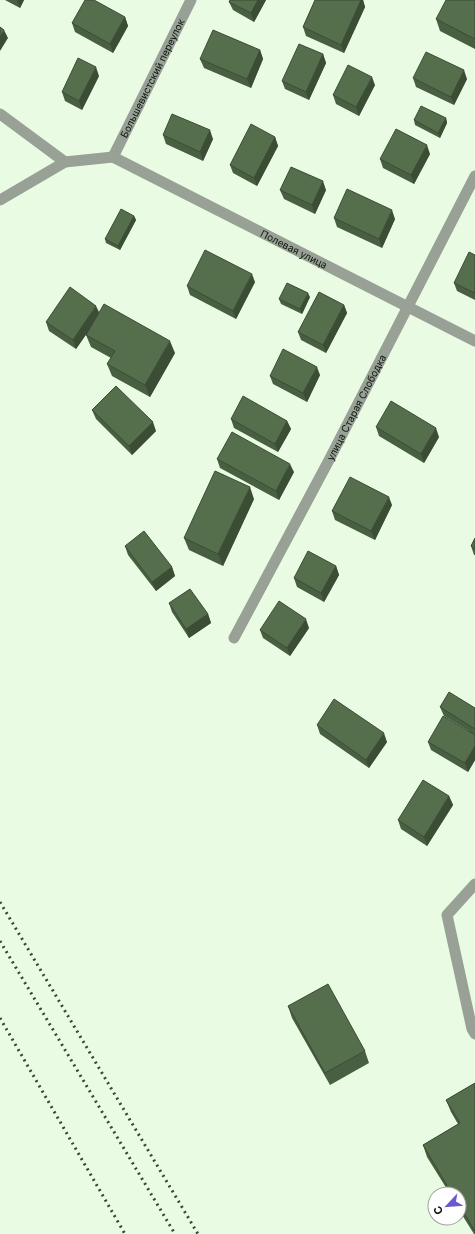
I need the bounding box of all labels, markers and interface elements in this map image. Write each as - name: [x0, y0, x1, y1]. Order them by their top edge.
- street label: Большевистский переулок: [118, 16, 187, 140]
- street label: Полевая улица: [259, 227, 329, 271]
- street label: улица Старая Слободка: [324, 352, 388, 462]
- north arrow: [427, 1186, 467, 1226]
- text: С: [430, 1204, 446, 1217]

